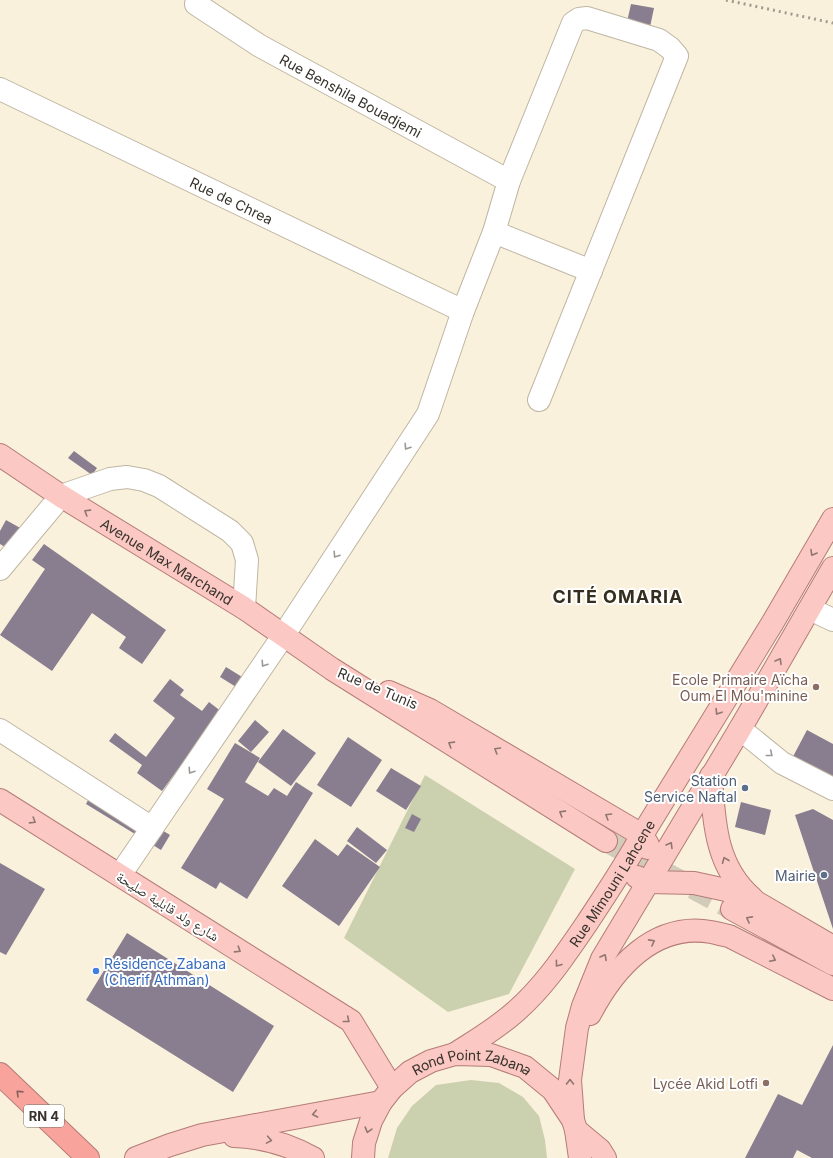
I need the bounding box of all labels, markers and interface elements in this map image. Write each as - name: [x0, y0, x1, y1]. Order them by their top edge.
- street label: Rue Benshila Bouadjemi: [277, 50, 425, 141]
- street label: Rue de Chrea: [188, 173, 276, 227]
- one-way arrow: [405, 442, 412, 449]
- one-way arrow: [84, 509, 91, 517]
- street label: Avenue Max Marchand: [98, 514, 236, 608]
- one-way arrow: [811, 549, 818, 556]
- one-way arrow: [334, 551, 341, 558]
- district label: CITÉ OMARIA: [553, 586, 683, 607]
- one-way arrow: [775, 658, 782, 665]
- one-way arrow: [261, 660, 269, 667]
- street label: Rue de Tunis: [335, 663, 421, 713]
- place label: Ecole Primaire Aïcha Oum El Mou'minine: [672, 671, 808, 704]
- marker: Ecole Primaire Aïcha Oum El Mou'minine: [811, 682, 821, 692]
- one-way arrow: [715, 708, 723, 715]
- one-way arrow: [448, 741, 455, 748]
- one-way arrow: [494, 747, 501, 754]
- one-way arrow: [766, 749, 773, 756]
- one-way arrow: [189, 767, 196, 774]
- place label: Station Service Naftal: [644, 772, 737, 805]
- marker: Station Service Naftal: [740, 783, 750, 793]
- one-way arrow: [559, 810, 566, 817]
- one-way arrow: [605, 813, 613, 820]
- one-way arrow: [29, 816, 36, 824]
- street label: Rue Mimouni Lahcene: [565, 817, 658, 950]
- one-way arrow: [665, 842, 672, 849]
- one-way arrow: [721, 857, 729, 864]
- place label: Mairie: [775, 867, 816, 884]
- street label: شارع ولد قابلية صليحة: [112, 868, 222, 946]
- marker: Mairie: [819, 870, 829, 880]
- one-way arrow: [746, 916, 754, 924]
- one-way arrow: [647, 940, 655, 947]
- one-way arrow: [234, 945, 241, 953]
- one-way arrow: [599, 954, 606, 961]
- one-way arrow: [769, 954, 777, 962]
- place label: Résidence Zabana (Cherif Athman): [104, 955, 226, 988]
- one-way arrow: [556, 959, 563, 966]
- marker: Résidence Zabana (Cherif Athman): [91, 966, 101, 976]
- one-way arrow: [342, 1015, 350, 1022]
- text: Rond Point Zabana: [409, 1045, 536, 1078]
- street label: Rond Point Zabana: [409, 1067, 533, 1083]
- place label: Lycée Akid Lotfi: [653, 1075, 758, 1092]
- marker: Lycée Akid Lotfi: [761, 1078, 771, 1088]
- one-way arrow: [566, 1079, 574, 1085]
- one-way arrow: [16, 1090, 24, 1097]
- road number: RN 4: [24, 1105, 64, 1127]
- one-way arrow: [312, 1109, 318, 1118]
- one-way arrow: [364, 1126, 373, 1133]
- one-way arrow: [266, 1136, 272, 1144]

